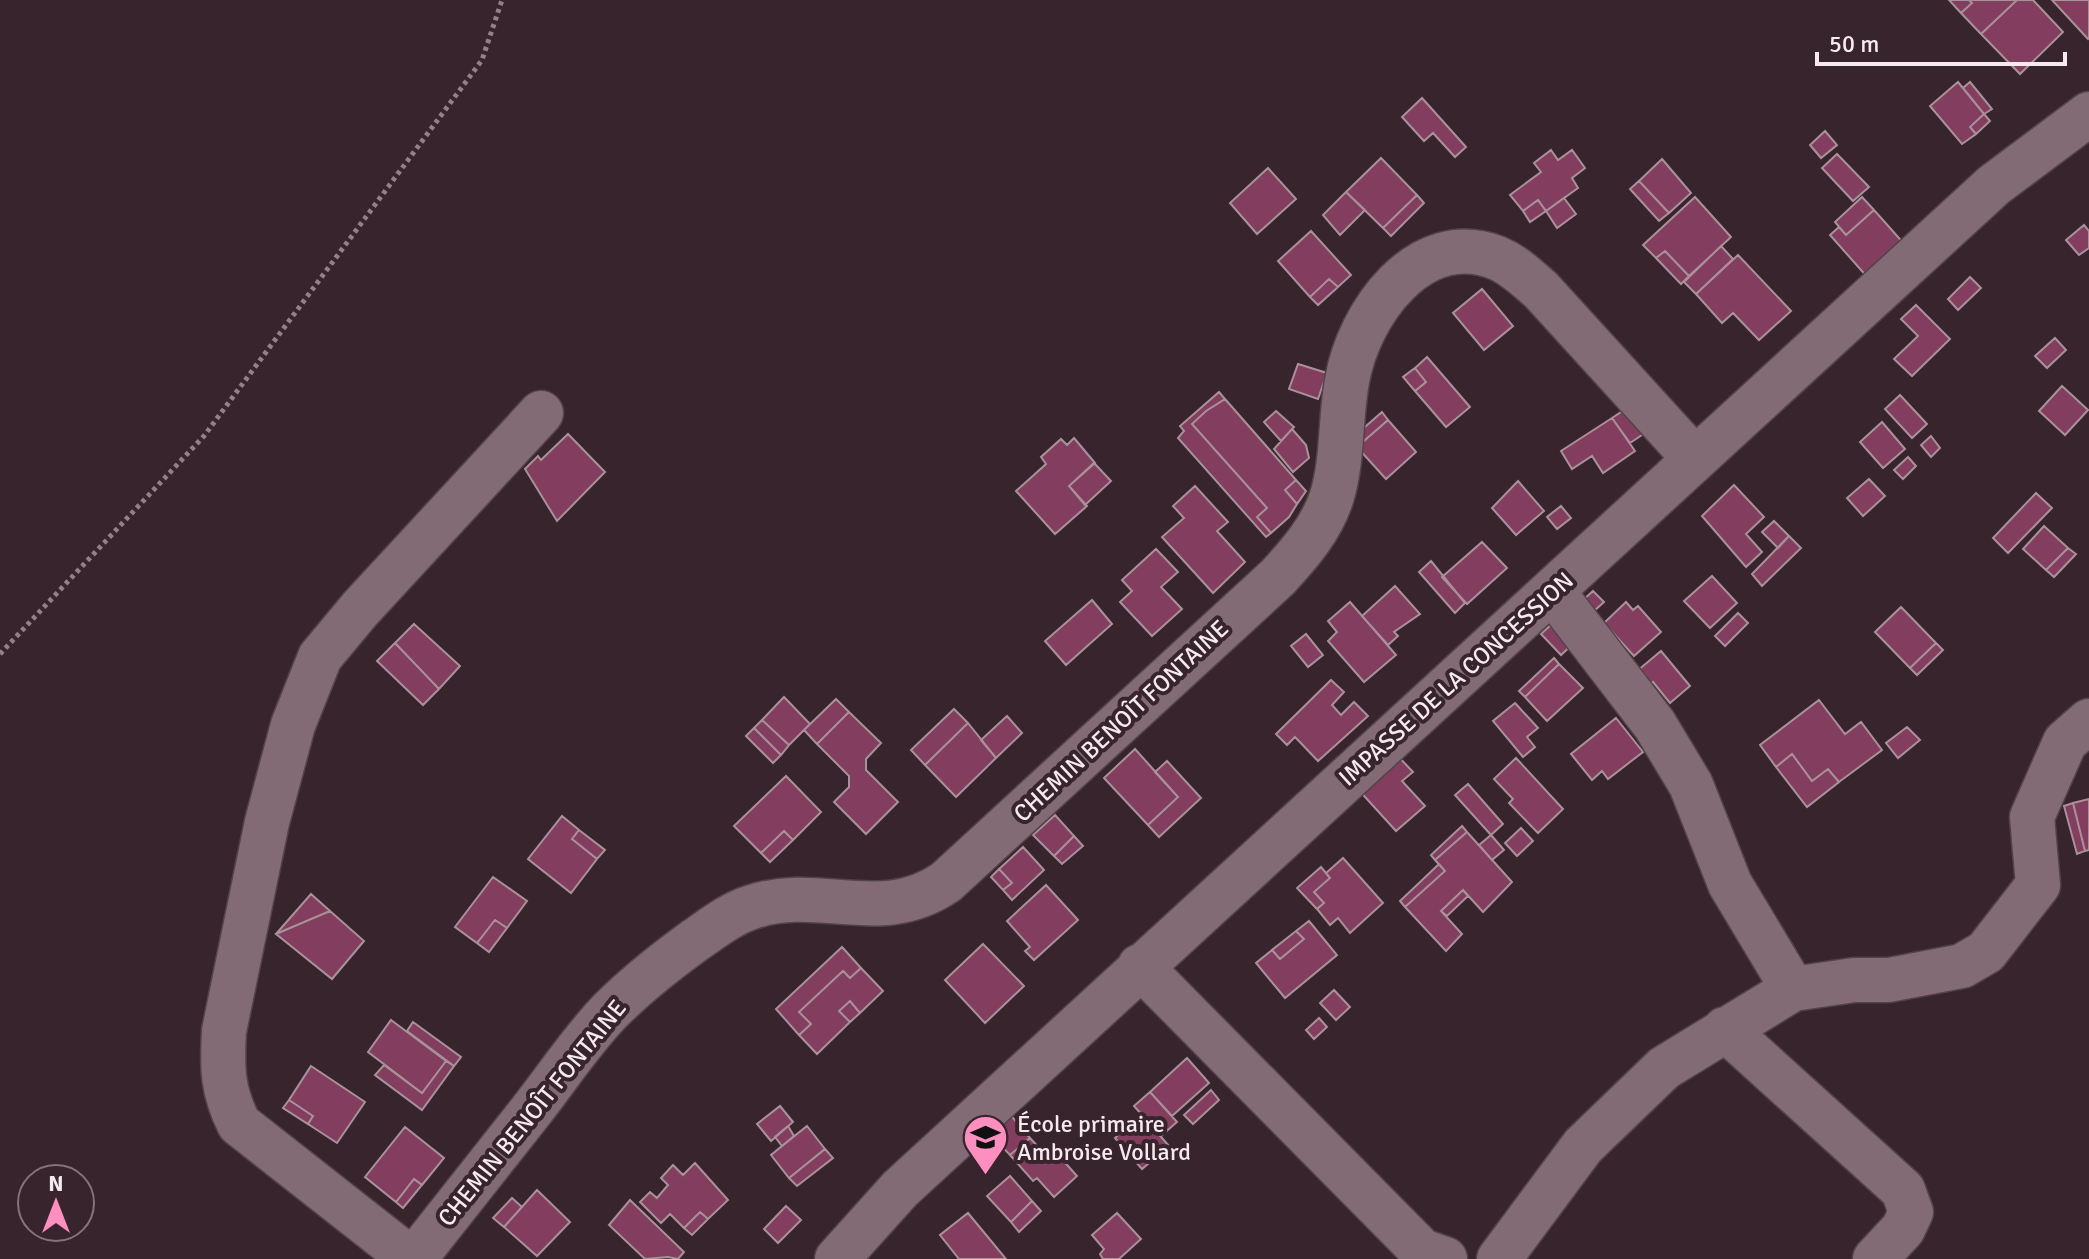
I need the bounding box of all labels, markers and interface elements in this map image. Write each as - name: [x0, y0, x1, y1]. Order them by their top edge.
- scale bar: [1817, 16, 2065, 66]
- text: 50 m: [1829, 29, 1879, 59]
- street label: IMPASSE DE LA CONCESSION: [1332, 566, 1580, 792]
- street label: CHEMIN BENOÎT FONTAINE: [1007, 614, 1235, 828]
- street label: CHEMIN BENOÎT FONTAINE: [431, 994, 633, 1232]
- place label: École primaire Ambroise Vollard: [1017, 1109, 1191, 1167]
- school or university icon: École primaire Ambroise Vollard: [962, 1114, 1010, 1177]
- north arrow: [16, 1163, 96, 1243]
- text: N: [48, 1170, 64, 1197]

